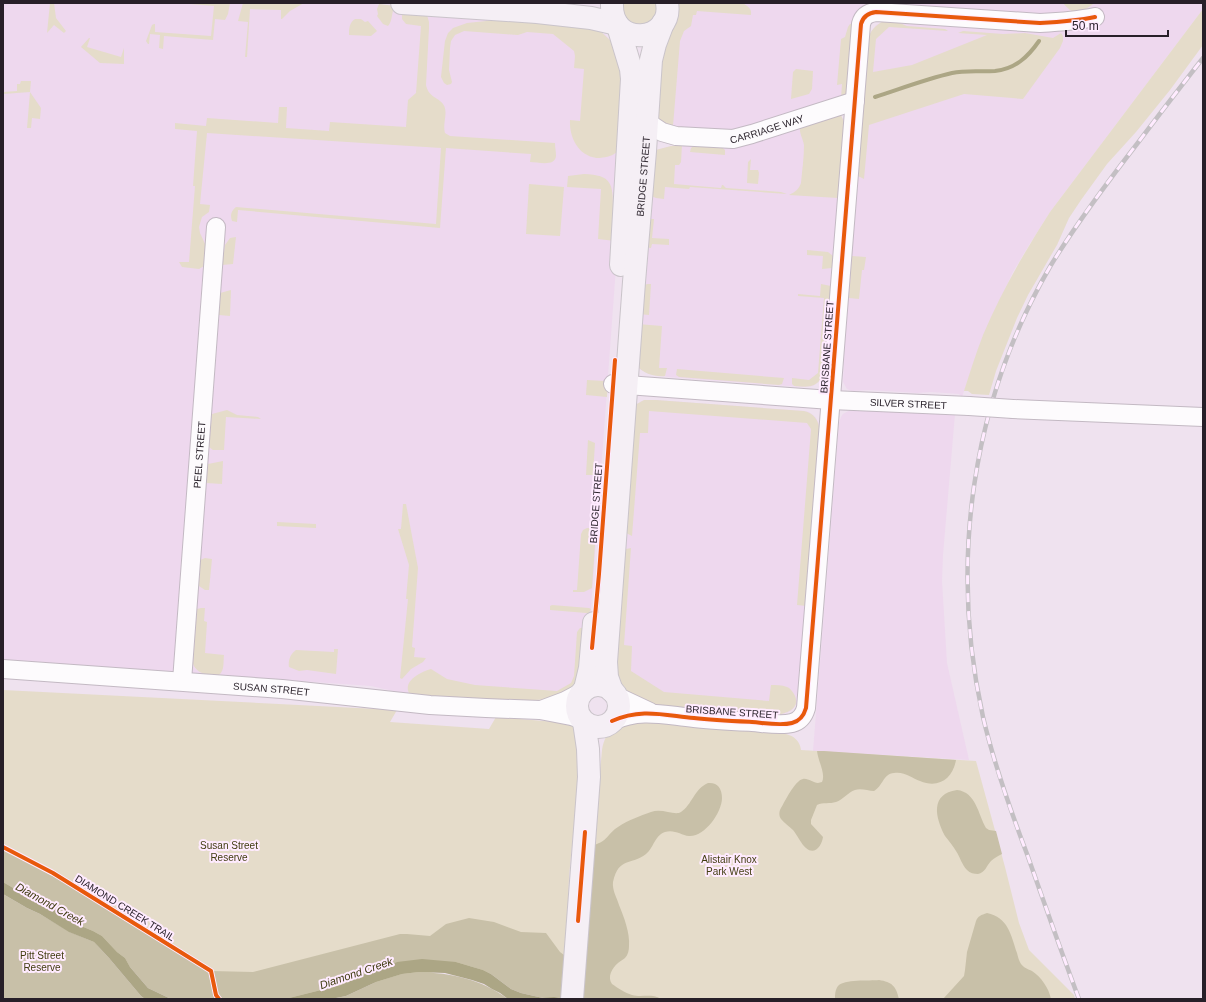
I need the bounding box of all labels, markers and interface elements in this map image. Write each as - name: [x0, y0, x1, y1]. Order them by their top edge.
- scale bar: [1066, 12, 1168, 38]
- text: 50 m: [1072, 19, 1099, 33]
- street label: CARRIAGE WAY: [729, 112, 805, 145]
- street label: BRIDGE STREET: [634, 136, 651, 217]
- street label: BRISBANE STREET: [818, 300, 836, 394]
- street label: SILVER STREET: [870, 396, 947, 411]
- street label: PEEL STREET: [191, 421, 207, 489]
- street label: BRIDGE STREET: [588, 462, 604, 544]
- street label: SUSAN STREET: [233, 680, 310, 697]
- street label: BRISBANE STREET: [685, 703, 779, 721]
- park label: Susan Street Reserve: [200, 840, 258, 863]
- park label: Alistair Knox Park West: [701, 854, 757, 877]
- street label: DIAMOND CREEK TRAIL: [73, 873, 177, 943]
- water label: Diamond Creek: [14, 880, 87, 928]
- park label: Pitt Street Reserve: [20, 950, 64, 973]
- water label: Diamond Creek: [318, 955, 395, 991]

